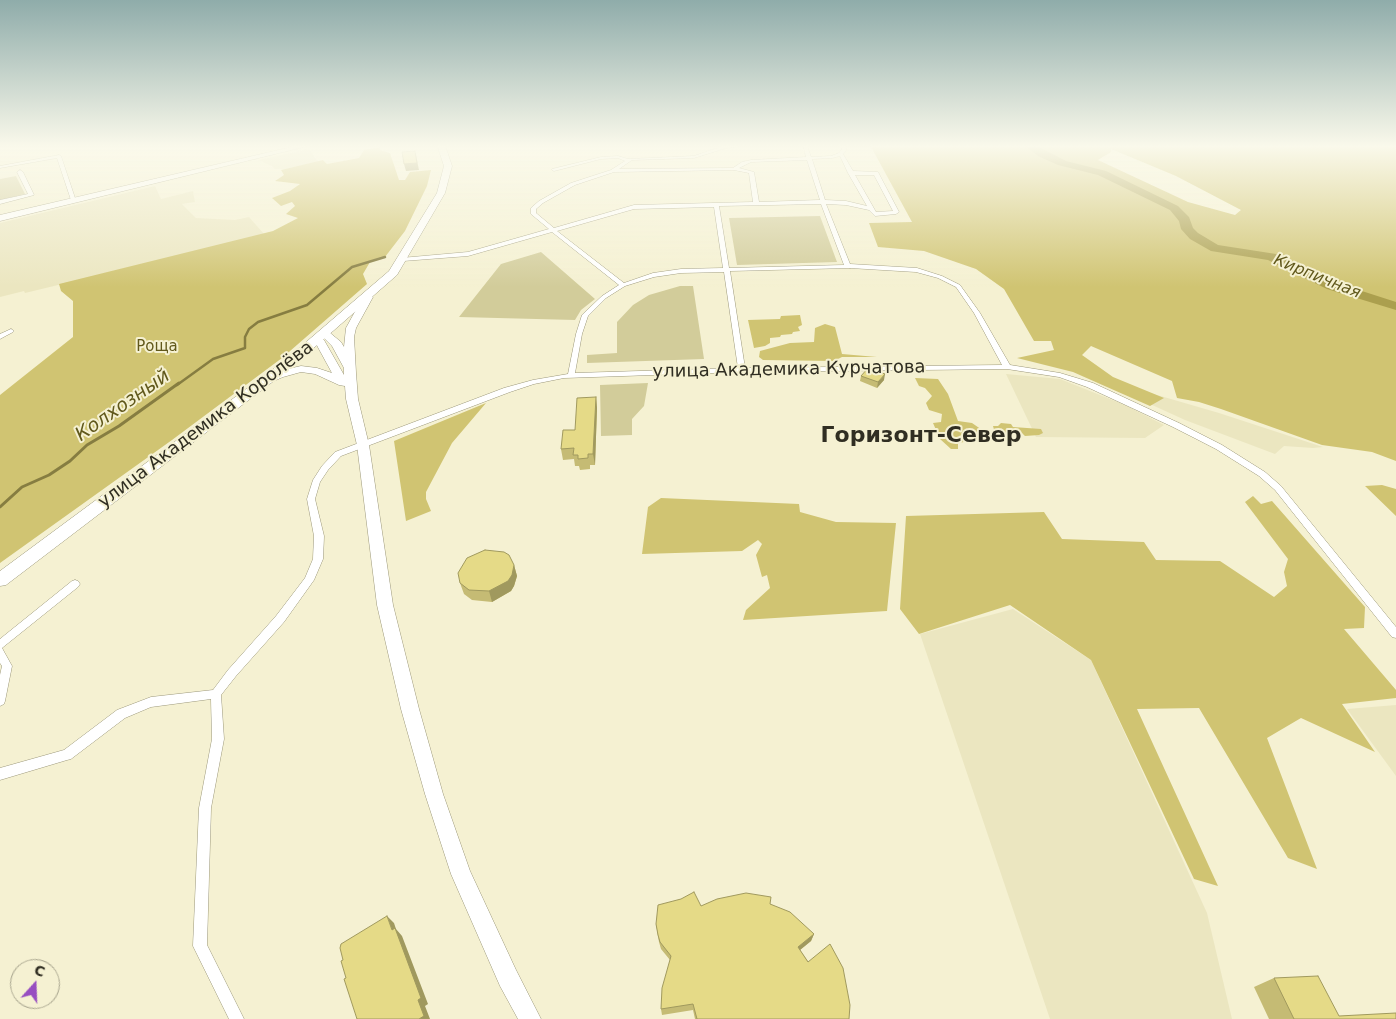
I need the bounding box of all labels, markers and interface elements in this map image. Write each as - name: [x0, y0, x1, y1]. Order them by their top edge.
- water label: Кирпичная: [1271, 251, 1363, 303]
- street label: улица Академика Королёва: [94, 337, 318, 513]
- park label: Роща: [136, 338, 178, 356]
- street label: улица Академика Курчатова: [652, 357, 926, 383]
- water label: Колхозный: [71, 365, 175, 447]
- district label: Горизонт-Север: [821, 423, 1021, 449]
- north arrow: [10, 959, 60, 1009]
- text: С: [32, 962, 47, 980]

